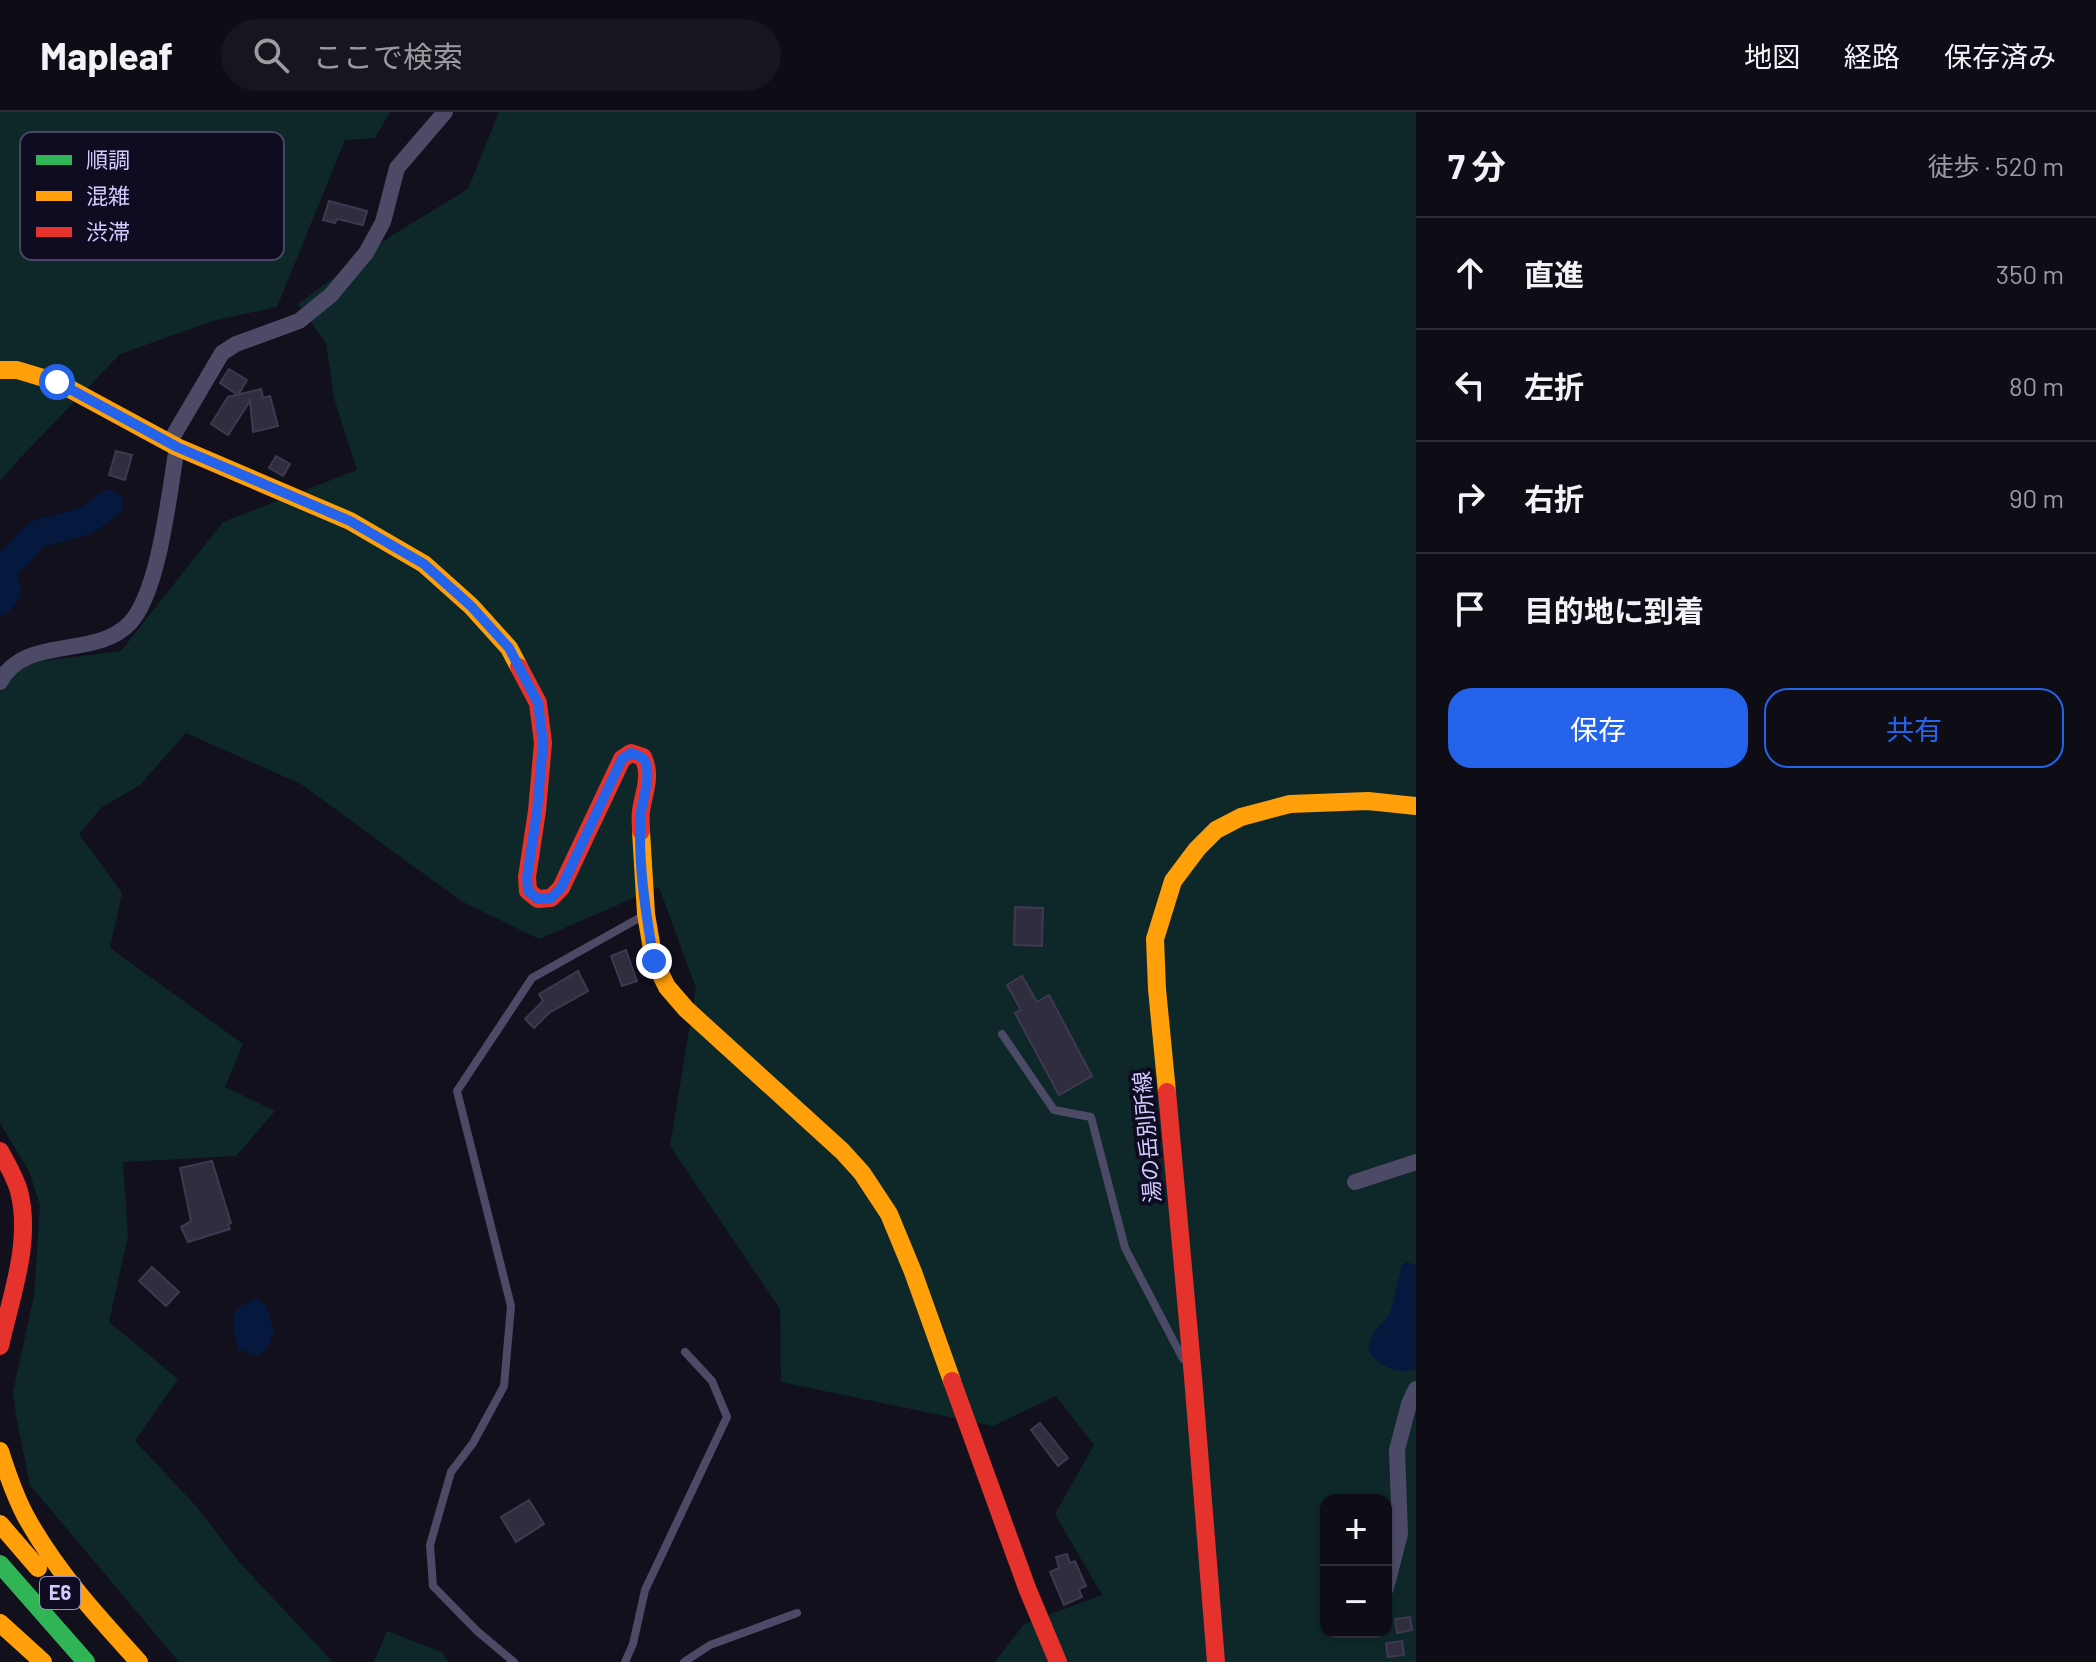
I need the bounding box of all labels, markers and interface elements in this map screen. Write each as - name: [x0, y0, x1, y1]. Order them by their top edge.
- search box: [221, 19, 781, 91]
- text: Mapleaf: [40, 32, 173, 78]
- icon: search: [249, 33, 293, 77]
- text: ここで検索: [313, 38, 463, 74]
- text: 地図: [1744, 39, 1800, 73]
- text: 経路: [1844, 39, 1900, 73]
- text: 保存済み: [1944, 39, 2056, 73]
- legend: [20, 132, 284, 260]
- text: 7 分: [1448, 145, 1506, 186]
- text: 順調: [86, 146, 130, 172]
- text: 徒歩 · 520 m: [1927, 150, 2064, 181]
- text: 混雑: [86, 182, 130, 208]
- text: 渋滞: [86, 218, 130, 244]
- icon: ahead: [1448, 251, 1492, 295]
- text: 直進: [1524, 256, 1584, 292]
- text: 350 m: [1996, 258, 2064, 289]
- icon: left: [1448, 363, 1492, 407]
- route start: [39, 364, 75, 400]
- text: 左折: [1524, 368, 1584, 404]
- text: 80 m: [2009, 370, 2064, 401]
- icon: right: [1448, 475, 1492, 519]
- text: 右折: [1524, 480, 1584, 516]
- text: 90 m: [2009, 482, 2064, 513]
- icon: arrive: [1448, 587, 1492, 631]
- text: 目的地に到着: [1524, 592, 1704, 628]
- button: 保存: [1448, 688, 1748, 768]
- button: 共有: [1764, 688, 2064, 768]
- route end: [636, 943, 672, 979]
- street label: 湯の岳別所線: [1127, 1070, 1165, 1204]
- map controls: [1320, 1494, 1392, 1638]
- button: +: [1320, 1494, 1392, 1566]
- button: −: [1320, 1566, 1392, 1638]
- road number: E6: [40, 1577, 80, 1609]

